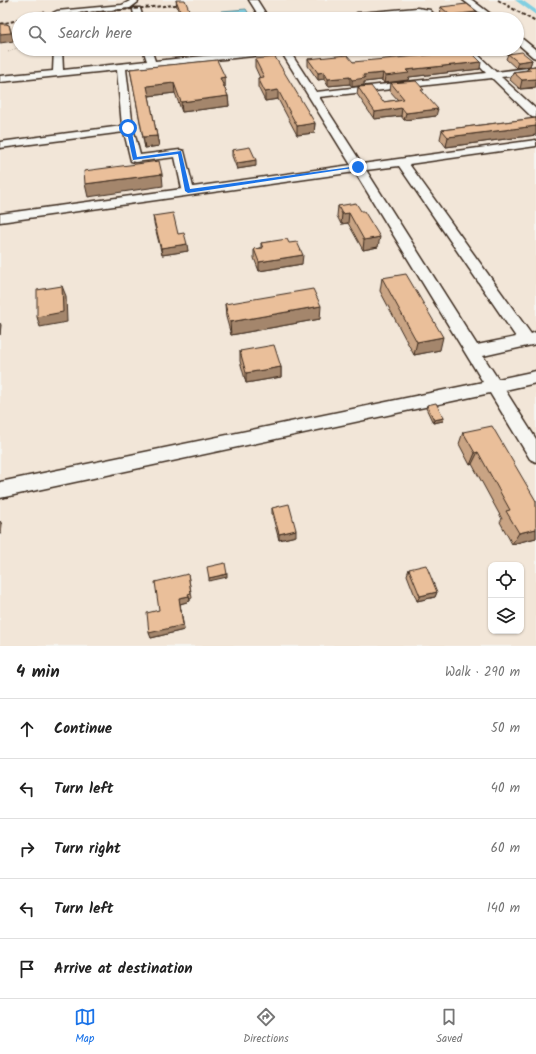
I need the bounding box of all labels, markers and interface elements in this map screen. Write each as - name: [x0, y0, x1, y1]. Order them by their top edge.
- search box: [12, 12, 524, 56]
- text: Search here: [58, 22, 132, 46]
- icon: search: [26, 23, 48, 45]
- route start: [119, 119, 137, 137]
- route end: [349, 158, 367, 176]
- map controls: [488, 562, 524, 634]
- button: locate: [488, 562, 524, 598]
- button: layers: [488, 598, 524, 634]
- text: 4 min: [16, 659, 60, 686]
- text: Walk · 290 m: [445, 662, 520, 683]
- text: Continue: [54, 717, 112, 741]
- icon: ahead: [16, 718, 38, 740]
- text: 50 m: [491, 718, 520, 739]
- text: Turn left: [54, 777, 114, 801]
- icon: left: [16, 778, 38, 800]
- text: 40 m: [491, 778, 520, 799]
- text: Turn right: [54, 837, 121, 861]
- icon: right: [16, 838, 38, 860]
- text: 60 m: [491, 838, 520, 859]
- text: Turn left: [54, 897, 114, 921]
- icon: left: [16, 898, 38, 920]
- text: 140 m: [487, 898, 520, 919]
- text: Arrive at destination: [54, 957, 193, 981]
- icon: arrive: [16, 958, 38, 980]
- tab: Map: [74, 1006, 96, 1048]
- tab: Directions: [243, 1006, 289, 1048]
- tab: Saved: [436, 1006, 462, 1048]

